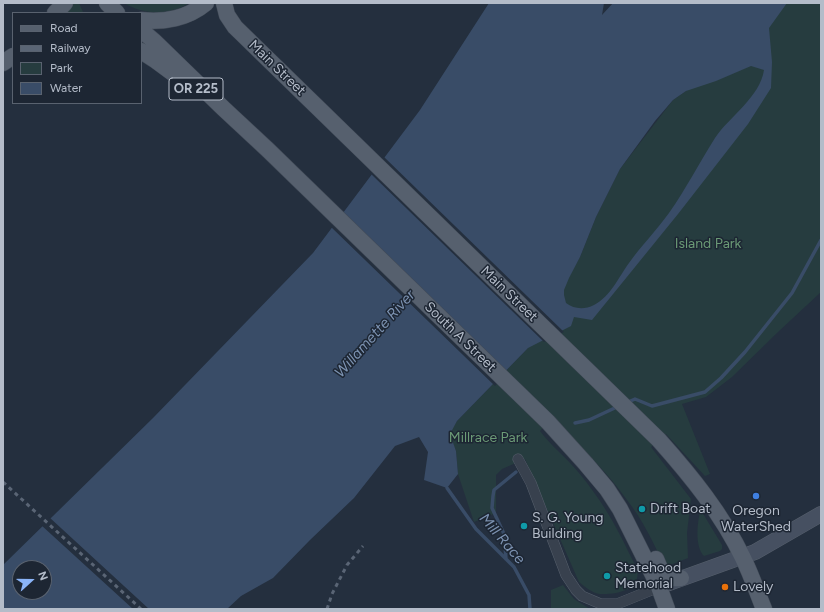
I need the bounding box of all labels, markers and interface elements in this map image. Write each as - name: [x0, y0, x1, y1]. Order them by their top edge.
- legend: [12, 12, 142, 104]
- text: Road: [50, 21, 78, 35]
- street label: Main Street: [245, 37, 309, 99]
- text: Railway: [50, 41, 91, 55]
- text: Park: [50, 61, 73, 75]
- road number: OR 225: [169, 78, 223, 100]
- text: Water: [50, 81, 82, 95]
- park label: Island Park: [675, 236, 741, 252]
- street label: Main Street: [477, 263, 541, 325]
- water label: Willamette River: [331, 287, 419, 381]
- street label: South A Street: [421, 299, 499, 375]
- park label: Millrace Park: [449, 430, 527, 446]
- marker: Oregon WaterShed: [751, 491, 761, 501]
- place label: Drift Boat: [650, 501, 711, 517]
- place label: Oregon WaterShed: [721, 503, 791, 536]
- marker: Drift Boat: [637, 504, 647, 514]
- water label: Mill Race: [475, 510, 529, 568]
- place label: S. G. Young Building: [532, 510, 604, 542]
- marker: S. G. Young Building: [519, 521, 529, 531]
- north arrow: [12, 560, 52, 600]
- place label: Statehood Memorial: [615, 560, 681, 592]
- text: N: [35, 570, 50, 582]
- marker: Statehood Memorial: [602, 571, 612, 581]
- place label: Lovely: [733, 579, 773, 595]
- marker: Lovely: [720, 582, 730, 592]

